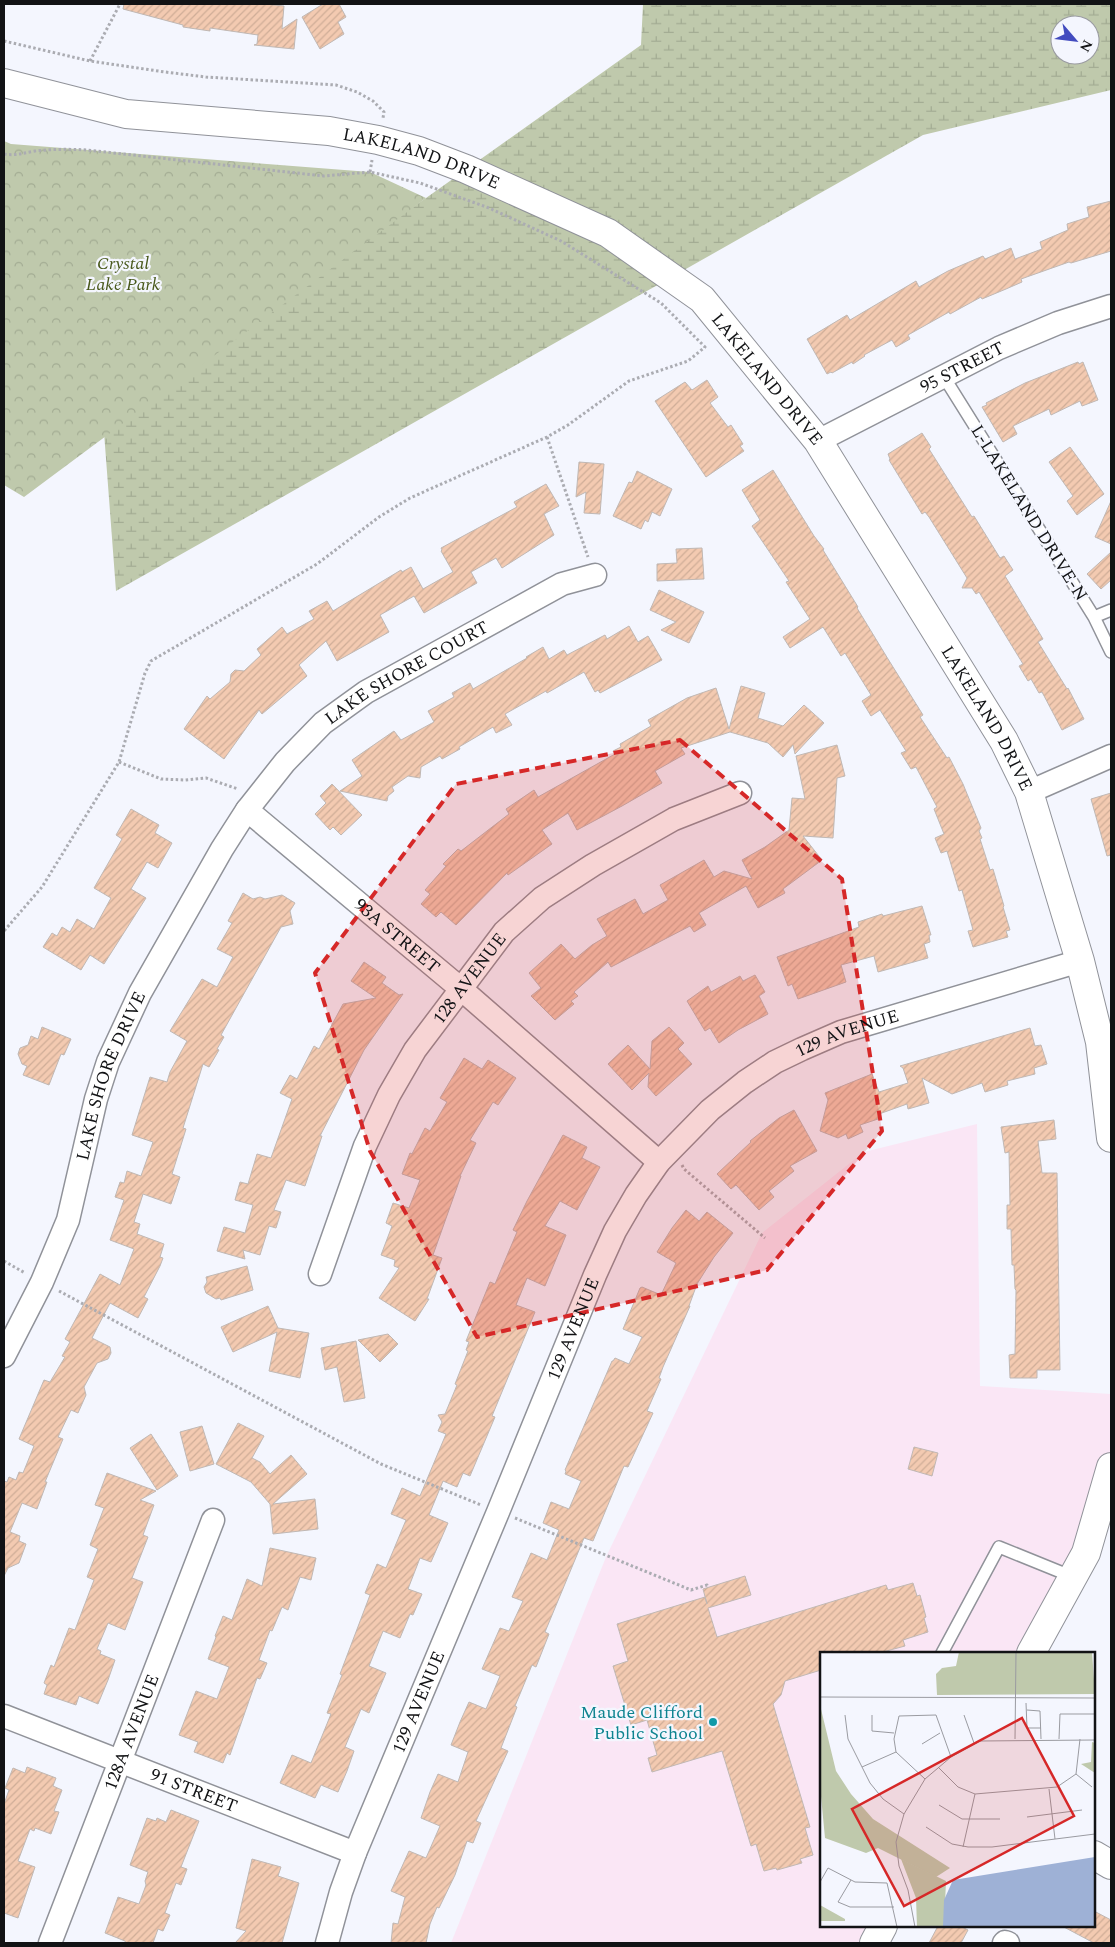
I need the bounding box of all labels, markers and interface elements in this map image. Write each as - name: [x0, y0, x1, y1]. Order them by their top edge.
- north arrow: [1050, 15, 1100, 65]
- text: N: [1074, 36, 1098, 56]
- street label: LAKELAND DRIVE: [341, 120, 504, 196]
- park label: Crystal Lake Park: [86, 250, 161, 298]
- street label: LAKELAND DRIVE: [705, 307, 830, 451]
- street label: 95 STREET: [915, 334, 1009, 400]
- street label: L-LAKELAND DRIVE-N: [964, 420, 1094, 606]
- street label: LAKE SHORE COURT: [319, 614, 493, 731]
- street label: LAKELAND DRIVE: [934, 640, 1040, 795]
- street label: 93A STREET: [348, 892, 446, 980]
- street label: 128 AVENUE: [426, 927, 513, 1030]
- street label: LAKE SHORE DRIVE: [69, 987, 153, 1163]
- street label: 129 AVENUE: [790, 1002, 902, 1064]
- street label: 129 AVENUE: [540, 1273, 606, 1384]
- street label: 129 AVENUE: [385, 1647, 452, 1758]
- inset map: [820, 1652, 1095, 1927]
- street label: 128A AVENUE: [97, 1670, 166, 1794]
- place label: Maude Clifford Public School: [580, 1699, 703, 1747]
- marker: Maude Clifford Public School: [707, 1716, 719, 1728]
- street label: 91 STREET: [146, 1761, 242, 1819]

